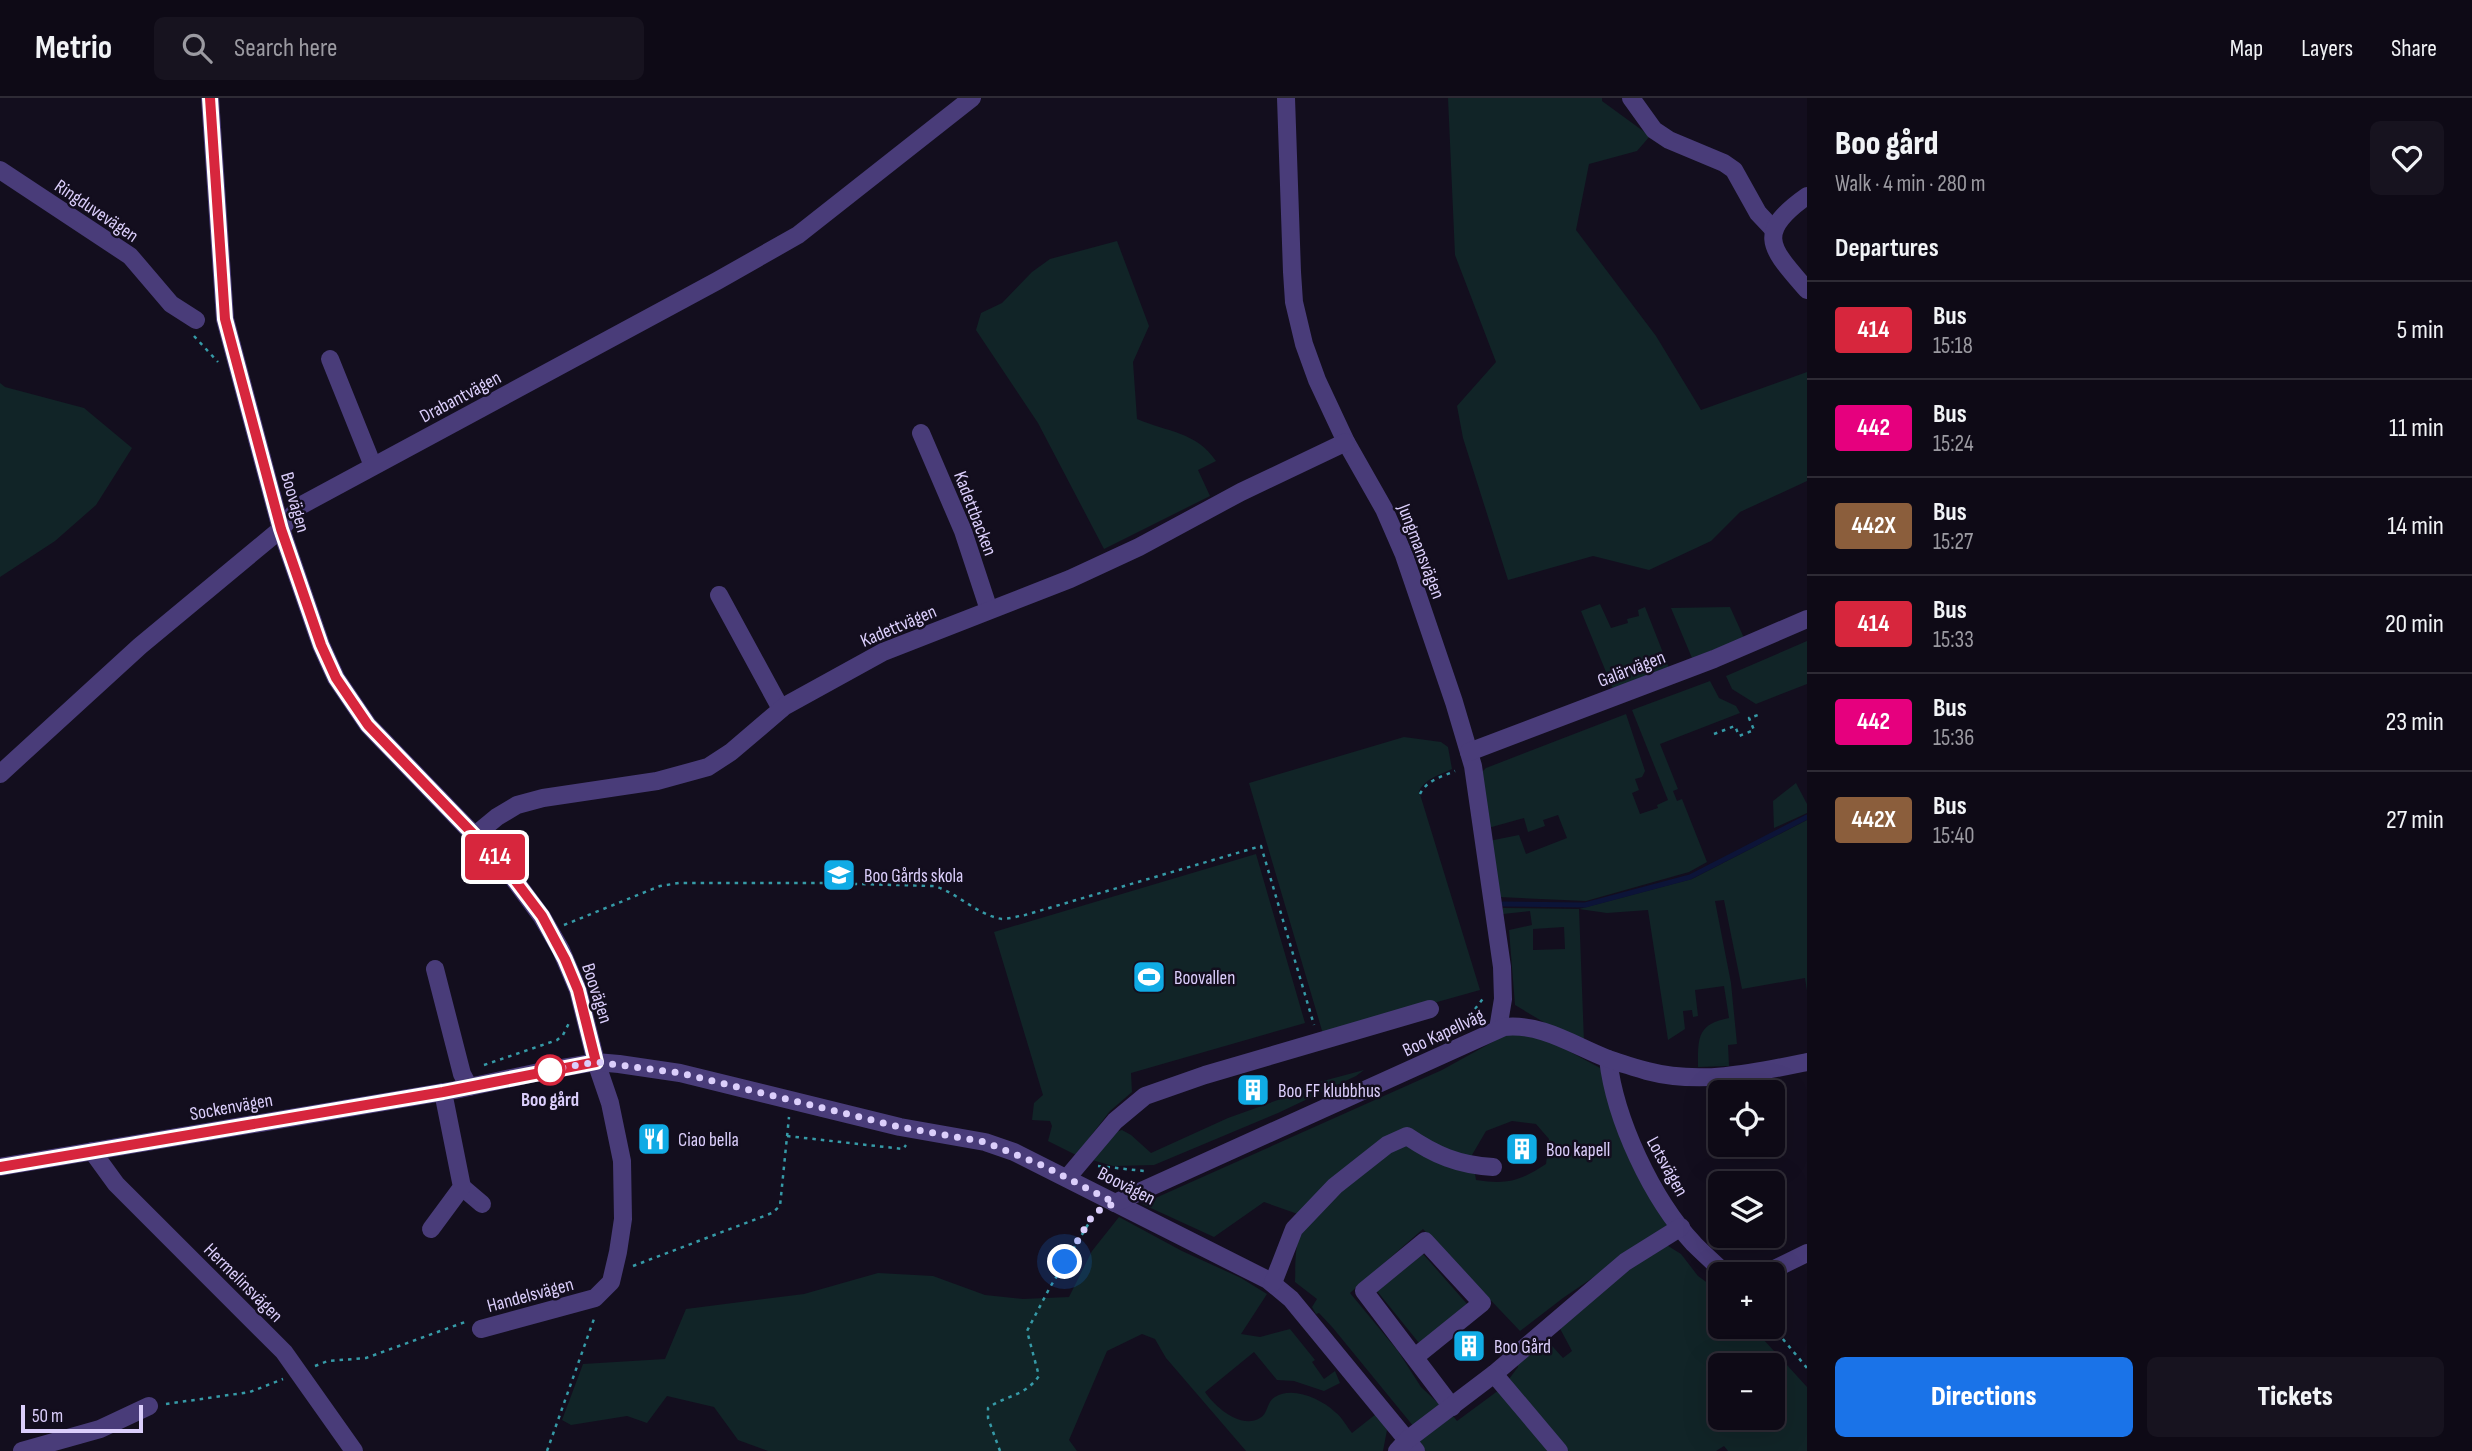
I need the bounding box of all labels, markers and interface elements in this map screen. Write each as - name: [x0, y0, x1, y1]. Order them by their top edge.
- search box: [154, 17, 644, 80]
- text: Metrio: [35, 28, 112, 68]
- icon: search: [178, 29, 216, 67]
- text: Search here: [234, 33, 337, 64]
- text: Map: [2230, 34, 2263, 63]
- text: Layers: [2301, 34, 2353, 63]
- text: Share: [2391, 34, 2437, 63]
- button: heart: [2370, 121, 2444, 195]
- text: Boo gård: [1835, 124, 1938, 164]
- text: Walk · 4 min · 280 m: [1835, 170, 1985, 198]
- street label: Ringduvevägen: [50, 175, 142, 248]
- text: Departures: [1835, 233, 1939, 264]
- text: Bus: [1933, 301, 1967, 332]
- text: 414: [1858, 315, 1889, 344]
- text: 5 min: [2397, 315, 2444, 346]
- text: 15:18: [1933, 332, 1973, 360]
- street label: Drabantvägen: [416, 366, 505, 428]
- text: Bus: [1933, 399, 1967, 430]
- text: 442: [1857, 413, 1890, 442]
- text: 11 min: [2389, 413, 2444, 444]
- text: 15:24: [1933, 430, 1974, 458]
- street label: Kadettbacken: [948, 468, 1001, 559]
- street label: Boovägen: [275, 470, 314, 535]
- text: Bus: [1933, 497, 1967, 528]
- street label: Jungmansvägen: [1392, 500, 1449, 602]
- text: 442X: [1851, 511, 1896, 540]
- text: 14 min: [2387, 511, 2444, 542]
- text: 15:27: [1933, 528, 1973, 556]
- text: Bus: [1933, 595, 1967, 626]
- street label: Kadettvägen: [857, 600, 940, 653]
- text: 414: [1858, 609, 1889, 638]
- text: 20 min: [2385, 609, 2444, 640]
- text: 15:33: [1933, 626, 1974, 654]
- street label: Galärvägen: [1594, 646, 1669, 693]
- text: Bus: [1933, 693, 1967, 724]
- text: 442: [1857, 707, 1890, 736]
- text: 23 min: [2386, 707, 2444, 738]
- text: 15:36: [1933, 724, 1974, 752]
- text: Bus: [1933, 791, 1967, 822]
- text: 442X: [1851, 805, 1896, 834]
- text: 27 min: [2386, 805, 2444, 836]
- text: 15:40: [1933, 822, 1975, 850]
- line badge: 414: [455, 834, 535, 880]
- text: 414: [479, 842, 511, 871]
- school or university icon: Boo Gårds skola: [820, 856, 858, 894]
- place label: Boo Gårds skola: [864, 865, 963, 888]
- sports icon: Boovallen: [1130, 958, 1168, 996]
- street label: Boovägen: [576, 961, 617, 1026]
- place label: Boovallen: [1174, 967, 1235, 990]
- street label: Boo Kapellväg: [1399, 1004, 1489, 1062]
- marker: Boo gård: [535, 1055, 565, 1085]
- building icon: Boo FF klubbhus: [1234, 1071, 1272, 1109]
- place label: Boo FF klubbhus: [1278, 1080, 1381, 1103]
- map controls: [1708, 1080, 1785, 1430]
- button: locate: [1708, 1080, 1785, 1157]
- street label: Sockenvägen: [188, 1089, 275, 1126]
- place label: Boo gård: [521, 1089, 579, 1112]
- restaurant icon: Ciao bella: [635, 1120, 673, 1158]
- place label: Ciao bella: [678, 1129, 739, 1152]
- building icon: Boo kapell: [1503, 1130, 1541, 1168]
- street label: Lotsvägen: [1641, 1133, 1692, 1201]
- place label: Boo kapell: [1546, 1139, 1610, 1162]
- street label: Boovägen: [1094, 1162, 1159, 1211]
- button: layers: [1708, 1171, 1785, 1248]
- street label: Hermelinsvägen: [199, 1239, 287, 1327]
- your location: [1047, 1244, 1082, 1279]
- button: +: [1708, 1262, 1785, 1339]
- street label: Handelsvägen: [485, 1273, 576, 1318]
- building icon: Boo Gård: [1450, 1327, 1488, 1365]
- place label: Boo Gård: [1494, 1336, 1551, 1359]
- button: −: [1708, 1353, 1785, 1430]
- button: Directions: [1835, 1357, 2133, 1437]
- button: Tickets: [2147, 1357, 2444, 1437]
- scale bar: [21, 1402, 144, 1434]
- text: 50 m: [32, 1405, 63, 1428]

